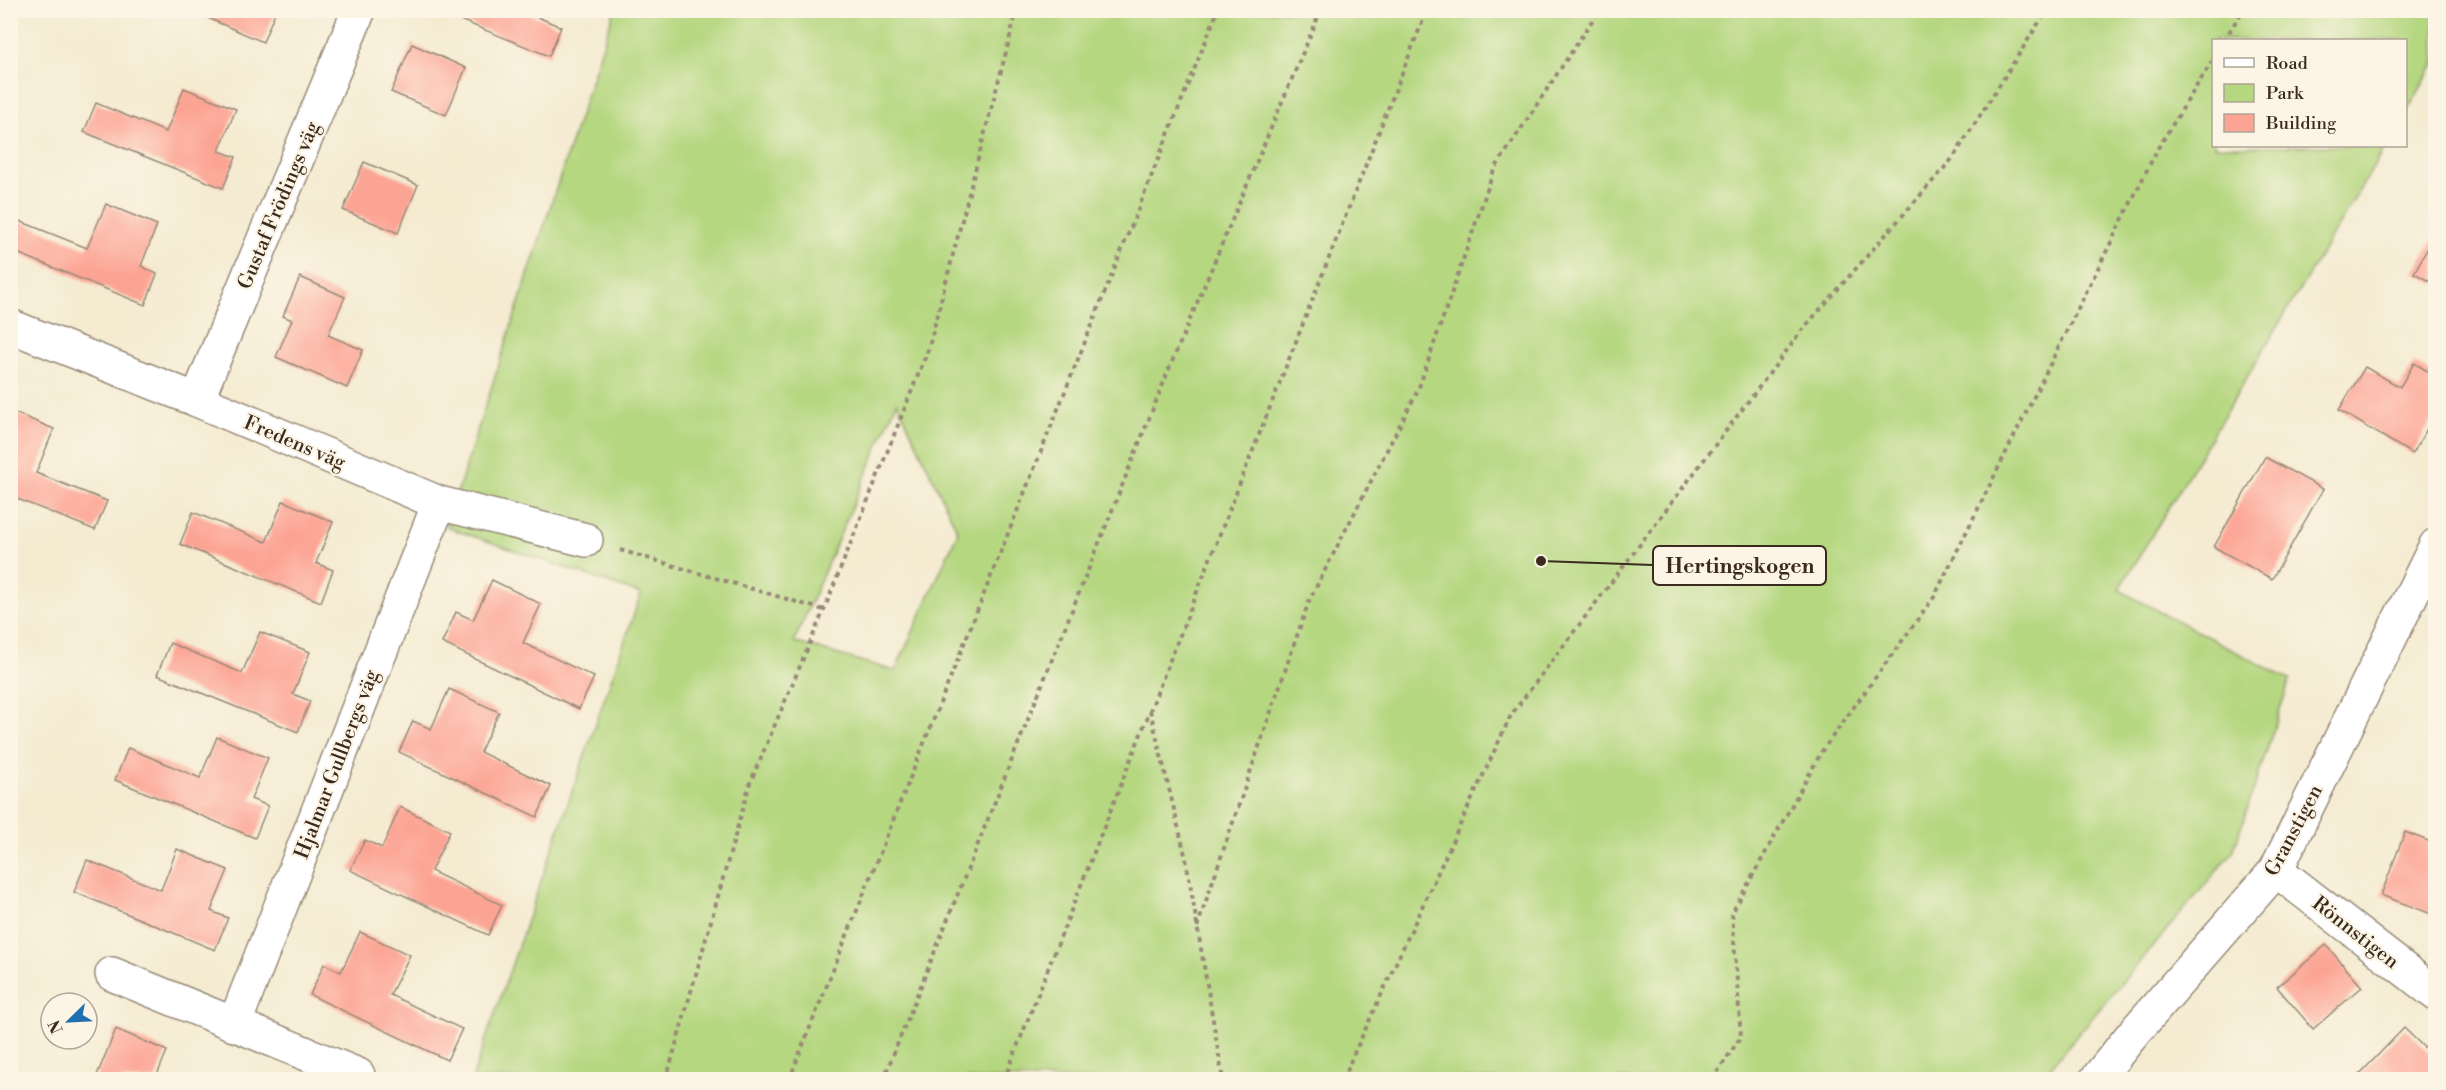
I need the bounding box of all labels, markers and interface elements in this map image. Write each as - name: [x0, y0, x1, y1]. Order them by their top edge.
- legend: [2212, 39, 2407, 147]
- text: Road: [2266, 52, 2309, 75]
- text: Park: [2266, 82, 2305, 105]
- text: Building: [2265, 112, 2337, 135]
- street label: Gustaf Frödings väg: [233, 117, 326, 293]
- street label: Fredens väg: [240, 411, 350, 476]
- callout: Hertingskogen: [1653, 546, 1826, 585]
- text: Hertingskogen: [1666, 554, 1814, 580]
- street label: Hjalmar Gullbergs väg: [290, 666, 385, 863]
- street label: Granstigen: [2260, 781, 2329, 881]
- street label: Rönnstigen: [2307, 891, 2404, 975]
- north arrow: [39, 991, 99, 1051]
- text: N: [44, 1017, 68, 1037]

